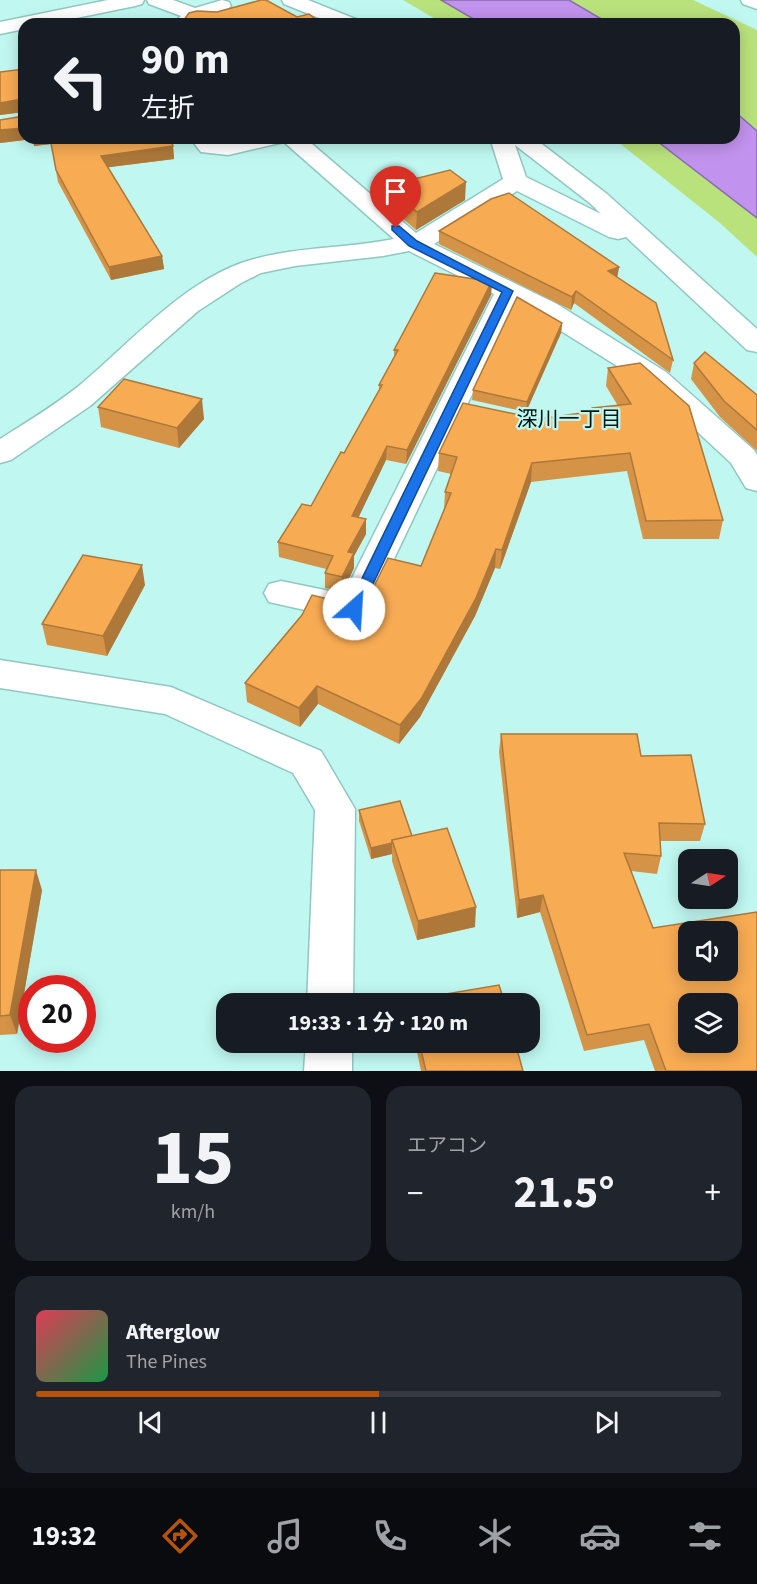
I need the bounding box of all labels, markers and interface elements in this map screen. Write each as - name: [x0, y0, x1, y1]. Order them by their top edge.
- text: 90 m: [141, 30, 230, 90]
- icon: left: [42, 42, 120, 120]
- text: 左折: [141, 89, 195, 128]
- pin: [370, 166, 421, 228]
- icon: arrive: [379, 175, 412, 208]
- district label: 深川一丁目: [517, 404, 622, 434]
- position arrow: [322, 577, 386, 641]
- north arrow: [678, 849, 738, 909]
- map controls: [678, 849, 738, 1053]
- button: sound: [678, 921, 738, 981]
- speed limit sign: 20: [18, 975, 96, 1053]
- button: layers: [678, 993, 738, 1053]
- text: 19:33 · 1 分 · 120 m: [288, 1007, 468, 1039]
- text: 15: [152, 1103, 234, 1214]
- text: エアコン: [407, 1132, 487, 1160]
- text: 21.5°: [513, 1161, 615, 1225]
- text: −: [407, 1170, 423, 1217]
- text: +: [705, 1170, 721, 1217]
- text: km/h: [171, 1198, 215, 1226]
- text: Afterglow: [126, 1316, 220, 1348]
- text: The Pines: [126, 1348, 207, 1376]
- icon: previous: [134, 1406, 167, 1439]
- icon: pause: [362, 1406, 395, 1439]
- icon: next: [590, 1406, 623, 1439]
- icon: directions: [159, 1515, 201, 1557]
- icon: music: [264, 1515, 306, 1557]
- icon: phone: [369, 1515, 411, 1557]
- icon: climate: [474, 1515, 516, 1557]
- icon: car: [579, 1515, 621, 1557]
- icon: filters: [684, 1515, 726, 1557]
- text: 19:32: [31, 1517, 97, 1556]

